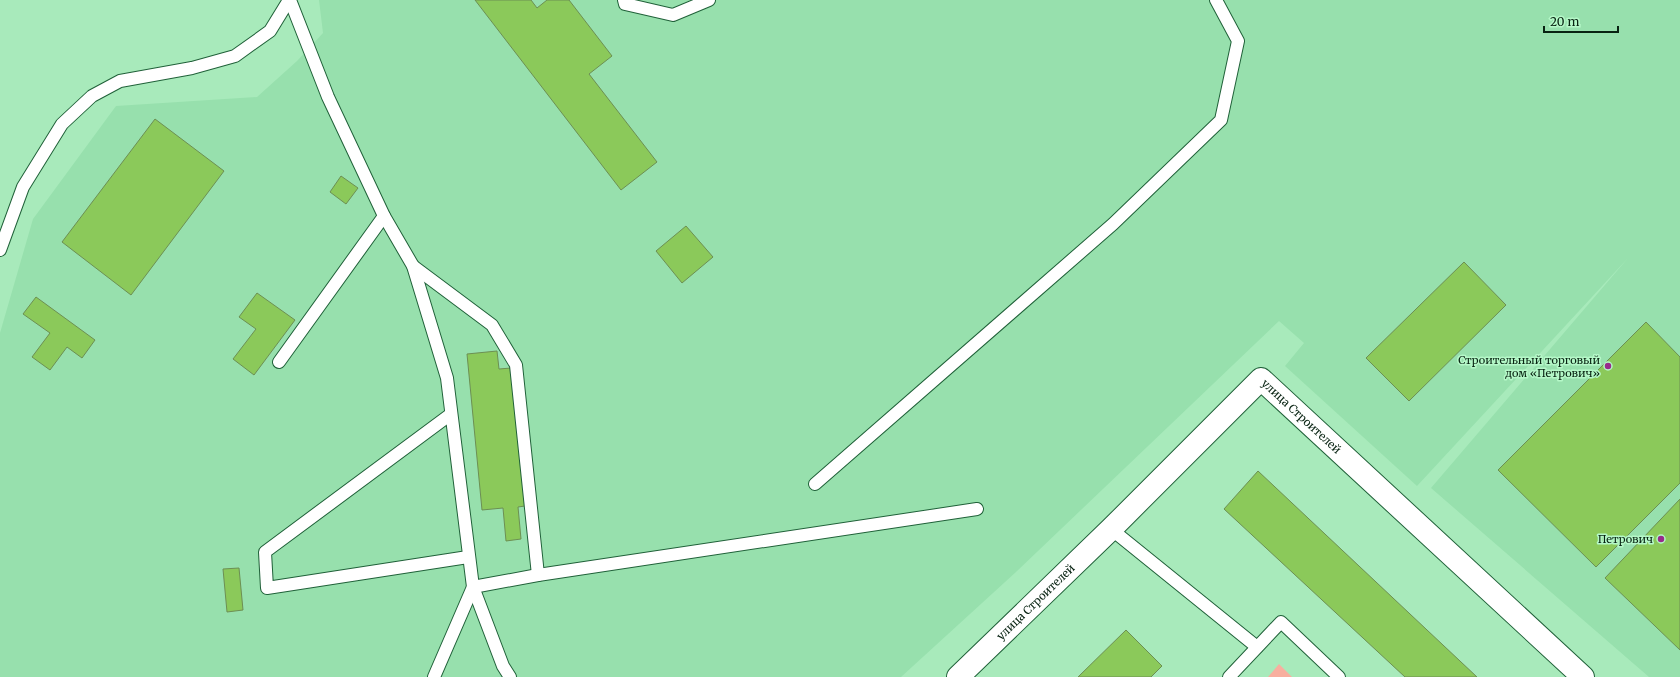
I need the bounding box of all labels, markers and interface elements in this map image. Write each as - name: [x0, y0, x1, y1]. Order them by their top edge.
- scale bar: [1544, 8, 1618, 34]
- text: 20 m: [1550, 14, 1579, 29]
- place label: Строительный торговый дом «Петрович»: [1458, 353, 1600, 380]
- marker: Строительный торговый дом «Петрович»: [1603, 361, 1613, 371]
- street label: улица Строителей: [1259, 376, 1344, 457]
- place label: Петрович: [1598, 532, 1653, 546]
- marker: Петрович: [1656, 534, 1666, 544]
- street label: улица Строителей: [994, 561, 1078, 643]

